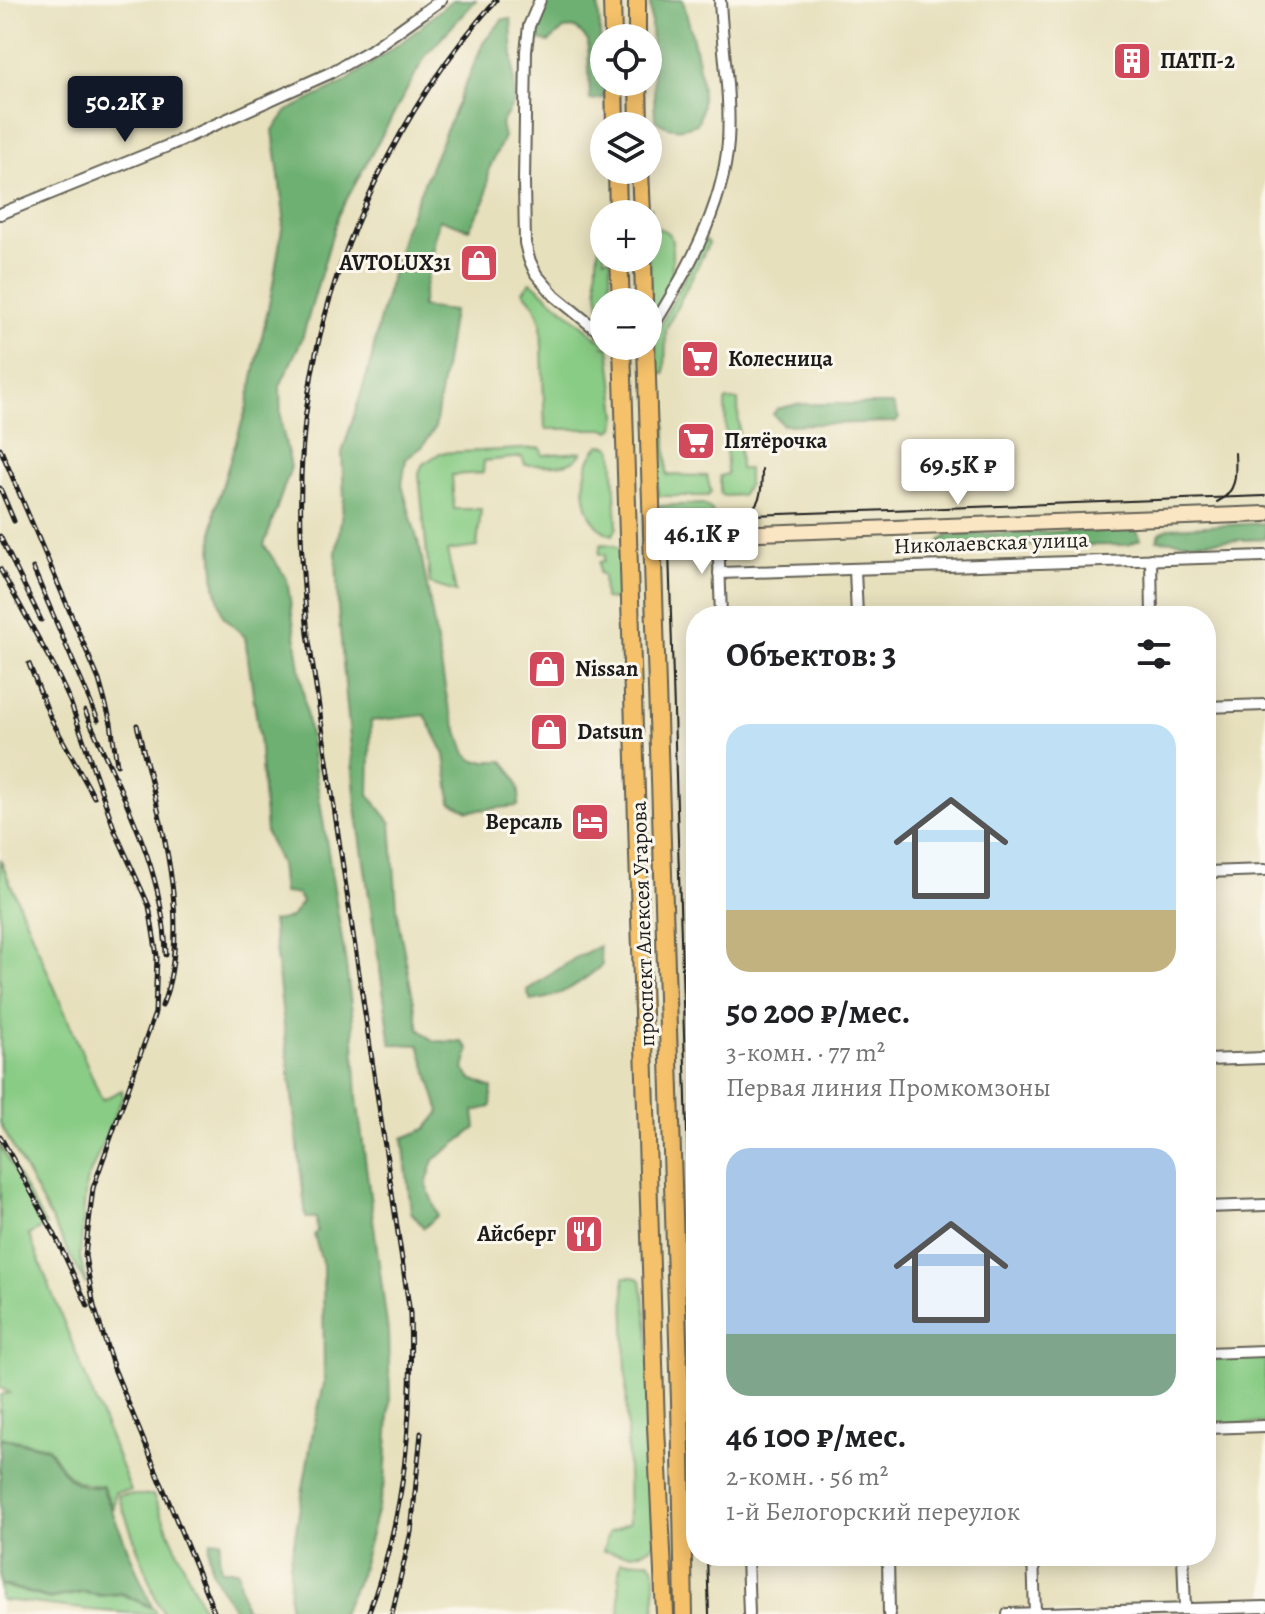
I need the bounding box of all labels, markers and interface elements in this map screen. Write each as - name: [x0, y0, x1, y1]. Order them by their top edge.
- map controls: [590, 24, 662, 360]
- button: locate: [590, 24, 662, 96]
- building icon: ПАТП-2: [1111, 40, 1153, 82]
- place label: ПАТП-2: [1160, 46, 1235, 76]
- pin: 50.2K ₽: [51, 76, 199, 144]
- text: 50.2K ₽: [86, 84, 164, 119]
- button: layers: [590, 112, 662, 184]
- button: +: [590, 200, 662, 272]
- shop icon: AVTOLUX31: [458, 242, 500, 284]
- place label: AVTOLUX31: [338, 248, 451, 278]
- button: −: [590, 288, 662, 360]
- supermarket icon: Колесница: [679, 338, 721, 380]
- place label: Колесница: [728, 344, 834, 374]
- supermarket icon: Пятёрочка: [675, 420, 717, 462]
- place label: Пятёрочка: [724, 426, 828, 456]
- pin: 69.5K ₽: [884, 439, 1032, 507]
- text: 69.5K ₽: [919, 447, 997, 482]
- pin: 46.1K ₽: [628, 508, 776, 576]
- text: 46.1K ₽: [664, 516, 740, 551]
- street label: Николаевская улица: [893, 525, 1090, 561]
- text: Объектов: 3: [726, 631, 897, 678]
- icon: filters: [1132, 632, 1176, 676]
- shop icon: Nissan: [526, 648, 568, 690]
- place label: Nissan: [575, 654, 638, 684]
- shop icon: Datsun: [528, 711, 570, 753]
- place label: Datsun: [577, 717, 643, 747]
- icon: home: [879, 776, 1023, 920]
- street label: проспект Алексея Угарова: [624, 800, 662, 1047]
- hotel icon: Версаль: [569, 801, 611, 843]
- place label: Версаль: [485, 807, 562, 837]
- text: 50 200 ₽/мес.: [726, 988, 911, 1035]
- text: 3-комн. · 77 m²: [726, 1035, 885, 1070]
- text: Первая линия Промкомзоны: [726, 1070, 1051, 1105]
- icon: home: [879, 1200, 1023, 1344]
- restaurant icon: Айсберг: [563, 1213, 605, 1255]
- place label: Айсберг: [476, 1219, 556, 1249]
- text: 46 100 ₽/мес.: [726, 1412, 907, 1459]
- text: 2-комн. · 56 m²: [726, 1459, 888, 1494]
- text: 1-й Белогорский переулок: [726, 1494, 1020, 1529]

